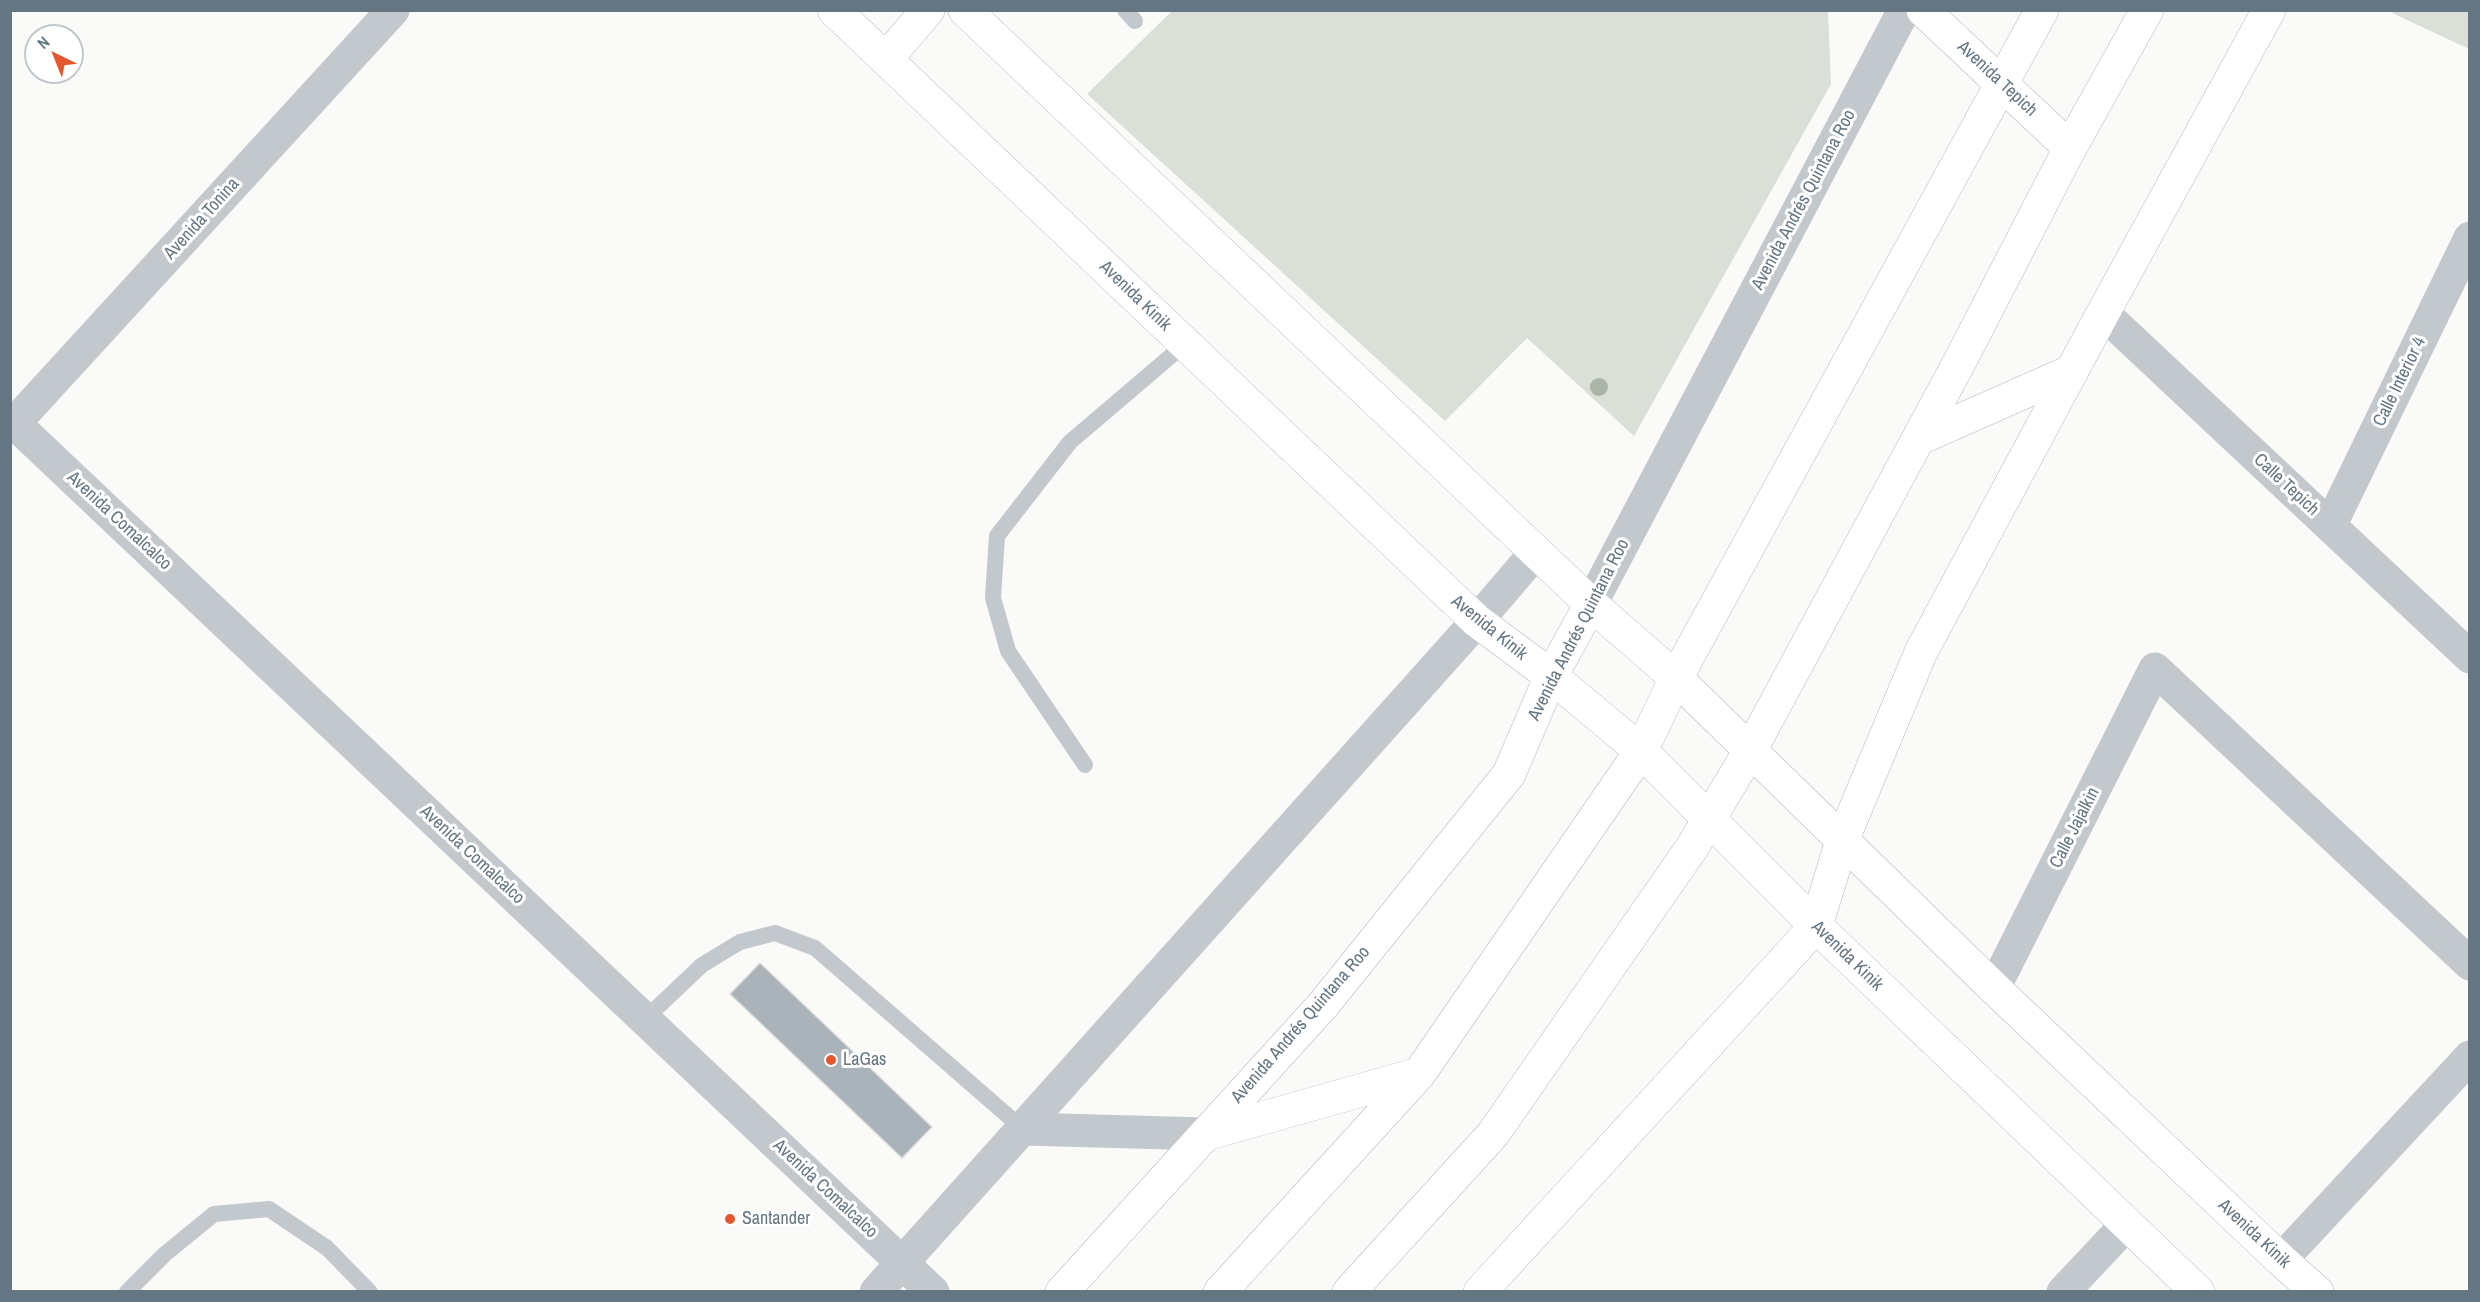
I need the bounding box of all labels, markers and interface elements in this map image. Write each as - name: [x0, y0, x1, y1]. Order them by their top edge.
- north arrow: [24, 24, 84, 84]
- text: N: [32, 31, 54, 54]
- street label: Avenida Tepich: [1953, 36, 2041, 122]
- street label: Avenida Andrés Quintana Roo: [1747, 106, 1861, 294]
- street label: Avenida Tonina: [160, 174, 244, 264]
- street label: Avenida Kinik: [1095, 256, 1175, 336]
- street label: Calle Interior 4: [2369, 334, 2431, 430]
- street label: Calle Tepich: [2249, 449, 2323, 521]
- street label: Avenida Comalcalco: [62, 467, 176, 575]
- street label: Avenida Andrés Quintana Roo: [1524, 536, 1634, 724]
- street label: Avenida Kinik: [1447, 591, 1531, 665]
- street label: Calle Jajalkin: [2045, 784, 2105, 872]
- street label: Avenida Comalcalco: [415, 801, 529, 909]
- street label: Avenida Kinik: [1807, 916, 1887, 996]
- street label: Avenida Andrés Quintana Roo: [1227, 942, 1375, 1108]
- place label: LaGas: [843, 1049, 886, 1071]
- marker: LaGas: [824, 1053, 838, 1067]
- street label: Avenida Comalcalco: [768, 1135, 882, 1243]
- street label: Avenida Kinik: [2213, 1195, 2295, 1273]
- place label: Santander: [742, 1208, 810, 1230]
- marker: Santander: [723, 1212, 737, 1226]

